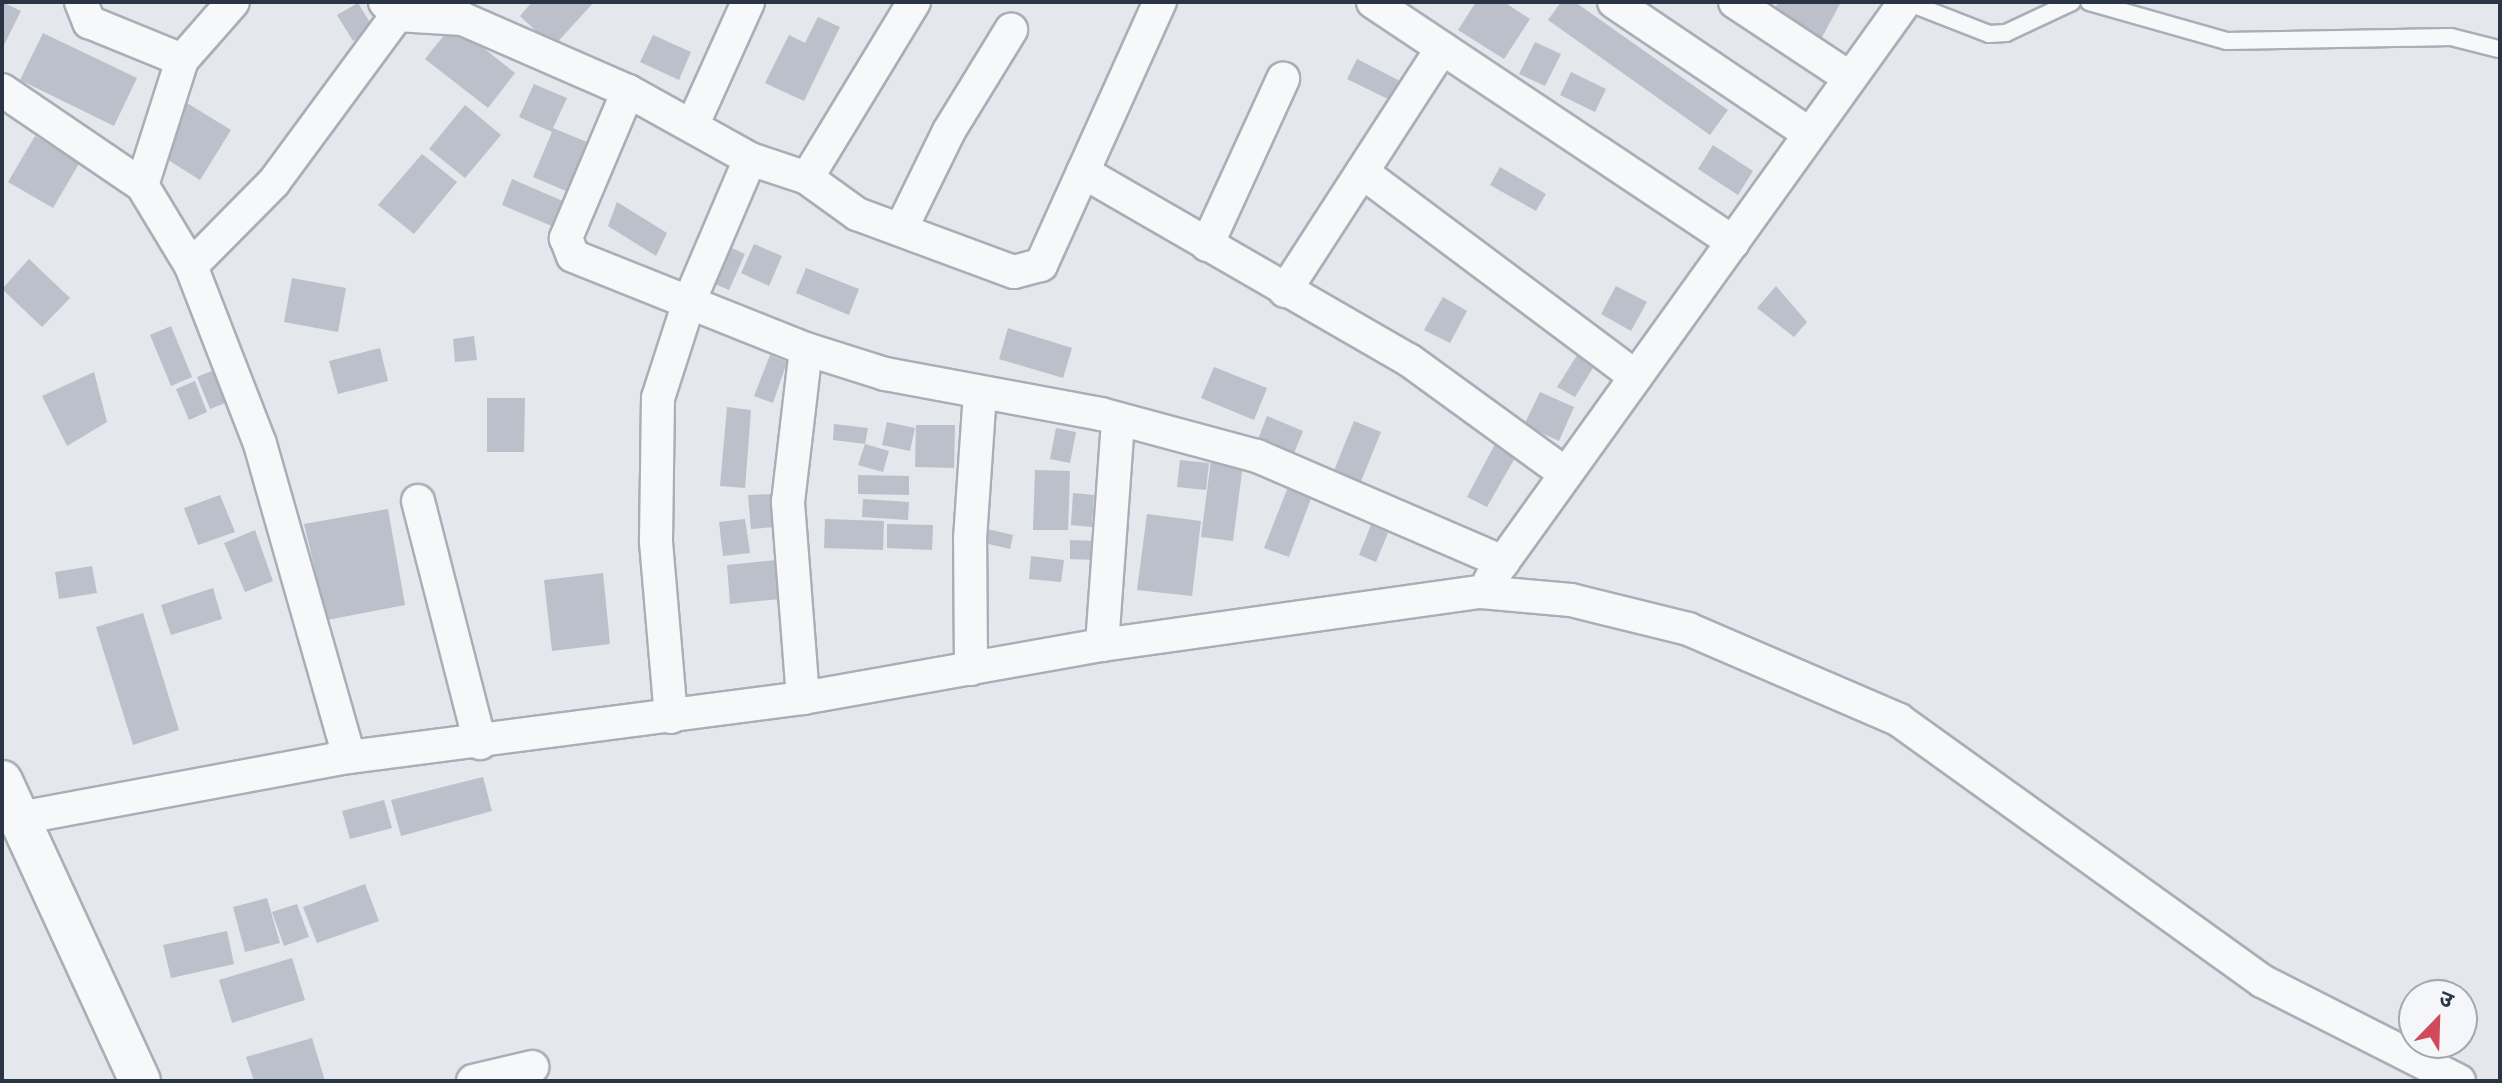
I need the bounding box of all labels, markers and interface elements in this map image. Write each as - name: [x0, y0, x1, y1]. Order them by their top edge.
- north arrow: [2398, 979, 2478, 1059]
- text: उ: [2435, 982, 2458, 1015]

